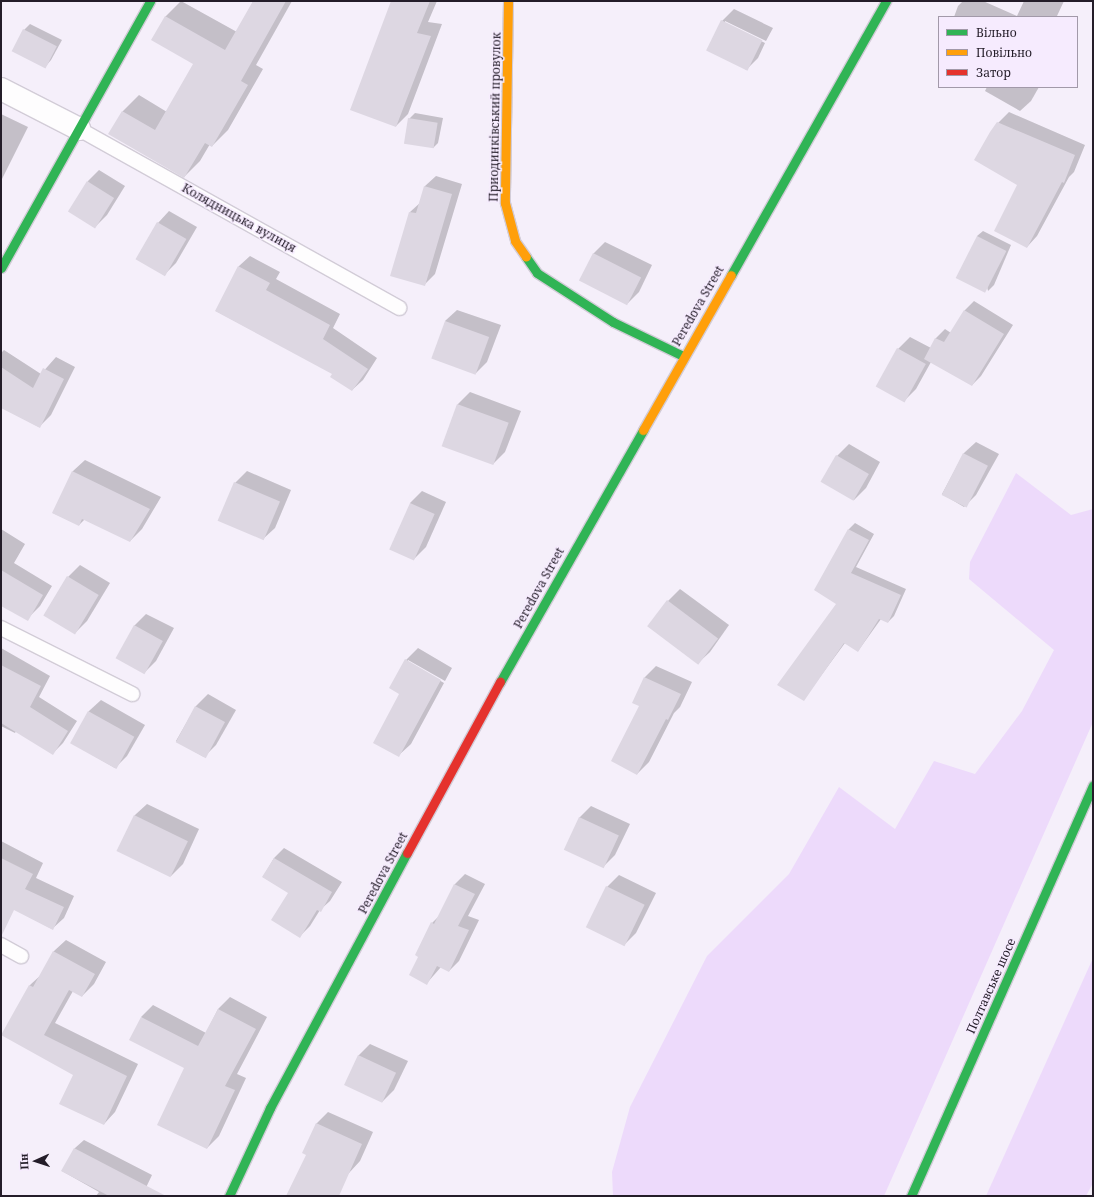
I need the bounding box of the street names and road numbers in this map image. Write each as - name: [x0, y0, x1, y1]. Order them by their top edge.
- street label: Приодинківський провулок: [486, 32, 504, 202]
- street label: Колядницька вулиця: [179, 181, 299, 255]
- street label: Peredova Street: [669, 263, 727, 349]
- street label: Peredova Street: [511, 545, 567, 631]
- street label: Peredova Street: [355, 830, 411, 916]
- street label: Полтавське шосе: [963, 936, 1019, 1036]

